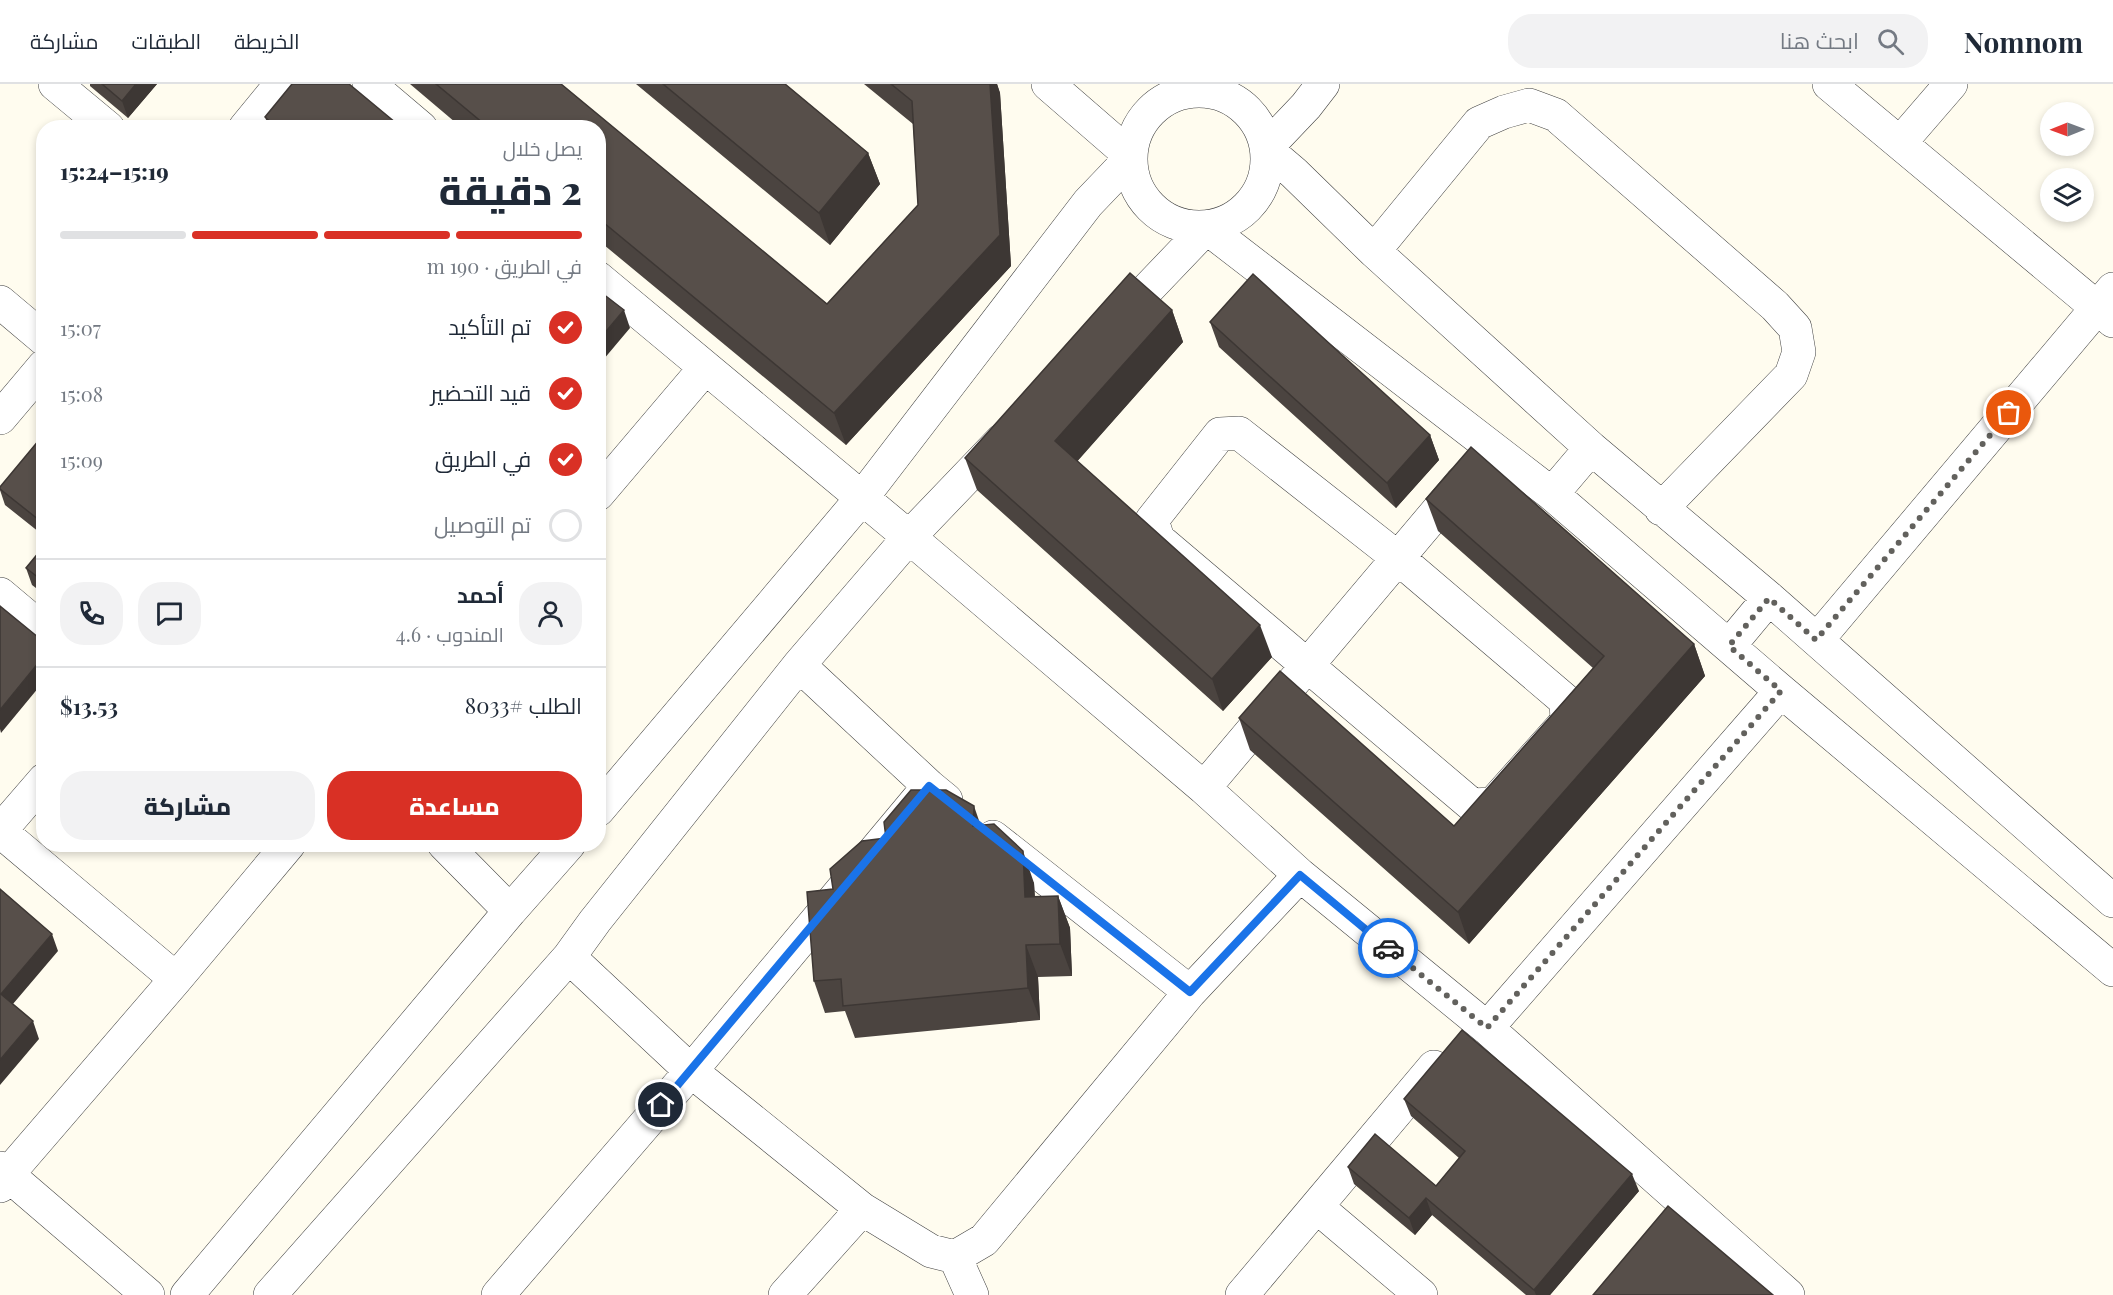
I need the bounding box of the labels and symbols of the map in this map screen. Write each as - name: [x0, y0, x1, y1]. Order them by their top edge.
- north arrow: [2040, 102, 2094, 156]
- pin: [1983, 387, 2034, 438]
- courier: [1358, 918, 1418, 978]
- pin: [635, 1079, 686, 1130]

